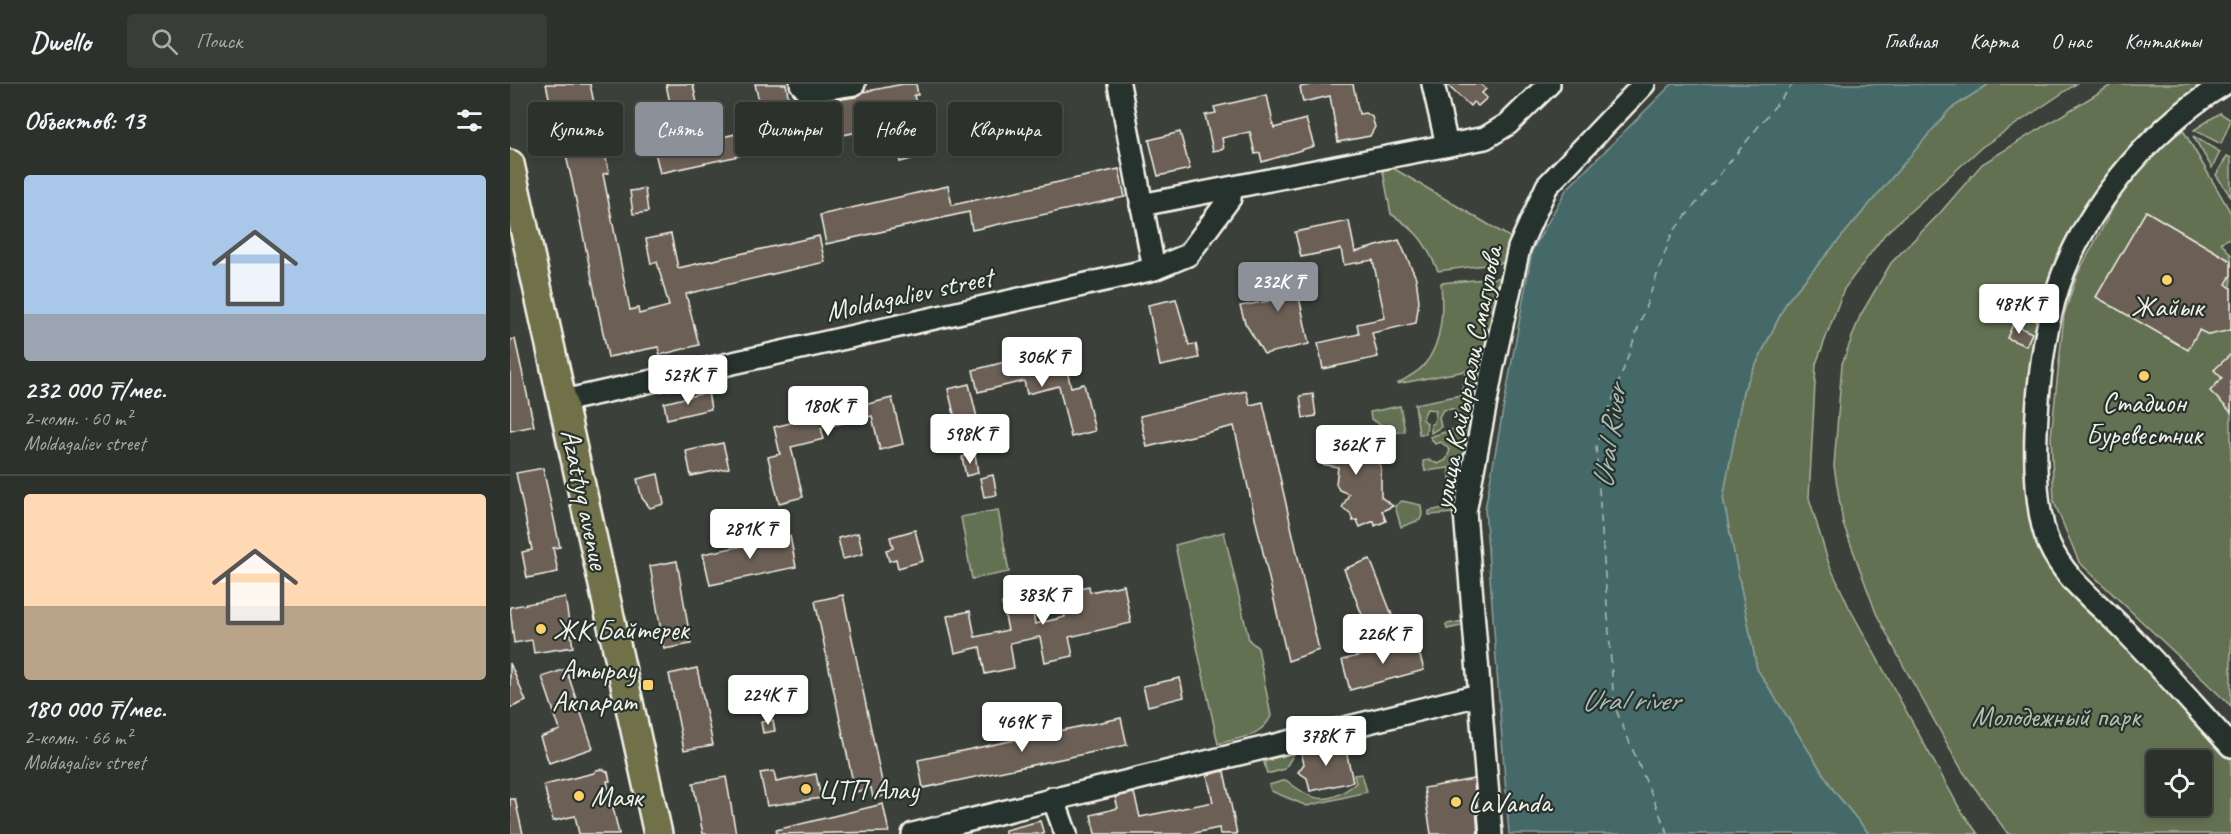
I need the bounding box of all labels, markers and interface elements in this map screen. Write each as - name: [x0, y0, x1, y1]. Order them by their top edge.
- search box: [127, 14, 547, 68]
- text: Dwello: [30, 24, 91, 59]
- icon: search: [148, 25, 181, 58]
- text: Поиск: [196, 27, 242, 55]
- text: Главная: [1884, 28, 1937, 54]
- text: Карта: [1970, 28, 2018, 54]
- text: О нас: [2051, 28, 2092, 54]
- text: Контакты: [2125, 28, 2201, 54]
- chip: Купить: [528, 102, 623, 156]
- chip: Снять: [635, 102, 723, 156]
- chip: Фильтры: [735, 102, 842, 156]
- chip: Новое: [854, 102, 936, 156]
- chip: Квартира: [948, 102, 1062, 156]
- text: Объектов: 13: [24, 104, 144, 137]
- icon: filters: [453, 104, 486, 137]
- icon: home: [201, 214, 309, 322]
- street label: улица Кайыргали Смагулова: [1424, 241, 1510, 515]
- street label: Moldagaliev street: [822, 258, 999, 329]
- pin: 232K ₸: [1229, 262, 1327, 313]
- text: 232K ₸: [1252, 269, 1304, 294]
- marker: Жайык: [2160, 273, 2174, 287]
- pin: 487K ₸: [1970, 284, 2068, 335]
- place label: Жайык: [2131, 289, 2206, 324]
- text: 487K ₸: [1993, 291, 2045, 316]
- pin: 306K ₸: [993, 337, 1091, 388]
- text: 306K ₸: [1016, 344, 1068, 369]
- pin: 527K ₸: [639, 355, 737, 406]
- text: 527K ₸: [662, 362, 714, 387]
- marker: Стадион Буревестник: [2137, 369, 2151, 383]
- text: 232 000 ₸/мес.: [24, 373, 166, 406]
- water label: Ural River: [1583, 378, 1636, 491]
- place label: Стадион Буревестник: [2086, 385, 2204, 452]
- pin: 180K ₸: [779, 386, 877, 437]
- text: 180K ₸: [802, 393, 854, 418]
- text: 2-комн. · 60 m²: [24, 406, 132, 431]
- pin: 598K ₸: [921, 414, 1019, 465]
- text: 598K ₸: [944, 421, 996, 446]
- pin: 362K ₸: [1307, 425, 1405, 476]
- street label: Azattyq avenue: [553, 426, 617, 574]
- text: Moldagaliev street: [24, 431, 145, 456]
- text: 362K ₸: [1330, 432, 1382, 457]
- pin: 281K ₸: [701, 509, 799, 560]
- text: 281K ₸: [724, 516, 776, 541]
- icon: home: [201, 533, 309, 641]
- pin: 383K ₸: [994, 575, 1092, 626]
- text: 383K ₸: [1017, 582, 1069, 607]
- place label: ЖК Байтерек: [553, 612, 690, 647]
- pin: 226K ₸: [1334, 614, 1432, 665]
- text: 226K ₸: [1357, 621, 1409, 646]
- marker: ЖК Байтерек: [534, 622, 548, 636]
- place label: Атырау Акпарат: [552, 652, 638, 719]
- pin: 224K ₸: [719, 675, 817, 726]
- marker: Атырау Акпарат: [641, 678, 655, 692]
- water label: Ural river: [1581, 681, 1683, 719]
- text: 224K ₸: [742, 682, 794, 707]
- text: 180 000 ₸/мес.: [24, 692, 166, 725]
- park label: Молодежный парк: [1972, 699, 2142, 734]
- pin: 469K ₸: [973, 702, 1071, 753]
- text: 469K ₸: [996, 709, 1048, 734]
- pin: 378K ₸: [1277, 716, 1375, 767]
- text: 378K ₸: [1300, 723, 1352, 748]
- text: 2-комн. · 66 m²: [24, 725, 132, 750]
- text: Moldagaliev street: [24, 750, 145, 775]
- map controls: [2146, 750, 2212, 816]
- button: locate: [2146, 750, 2212, 816]
- place label: ЦТП Алау: [818, 772, 921, 807]
- place label: Маяк: [591, 779, 645, 814]
- marker: ЦТП Алау: [799, 782, 813, 796]
- place label: LaVanda: [1468, 785, 1554, 820]
- marker: Маяк: [572, 789, 586, 803]
- marker: LaVanda: [1449, 795, 1463, 809]

